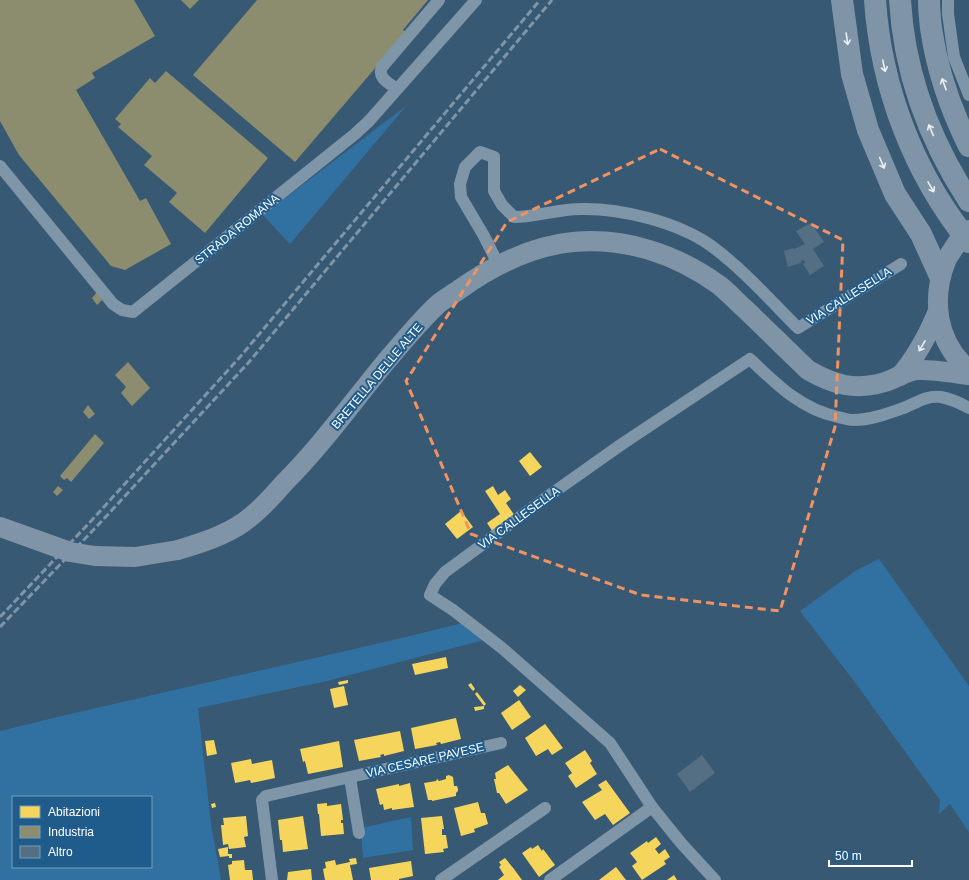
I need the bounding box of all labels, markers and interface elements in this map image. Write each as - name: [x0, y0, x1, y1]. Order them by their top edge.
- one-way arrow: [843, 32, 851, 45]
- one-way arrow: [881, 59, 889, 72]
- one-way arrow: [939, 78, 947, 90]
- one-way arrow: [926, 125, 934, 137]
- one-way arrow: [878, 157, 886, 169]
- one-way arrow: [928, 181, 936, 193]
- street label: STRADA ROMANA: [192, 191, 282, 267]
- street label: VIA CALLESELLA: [804, 264, 894, 328]
- street label: BRETELLA DELLE ALTE: [329, 320, 425, 432]
- one-way arrow: [918, 340, 926, 352]
- street label: VIA CALLESELLA: [475, 484, 563, 552]
- street label: VIA CESARE PAVESE: [365, 740, 485, 780]
- legend: [12, 796, 152, 868]
- text: Abitazioni: [48, 805, 100, 819]
- text: Industria: [48, 825, 94, 839]
- scale bar: [829, 842, 912, 868]
- text: Altro: [48, 845, 73, 859]
- text: 50 m: [835, 849, 862, 863]

